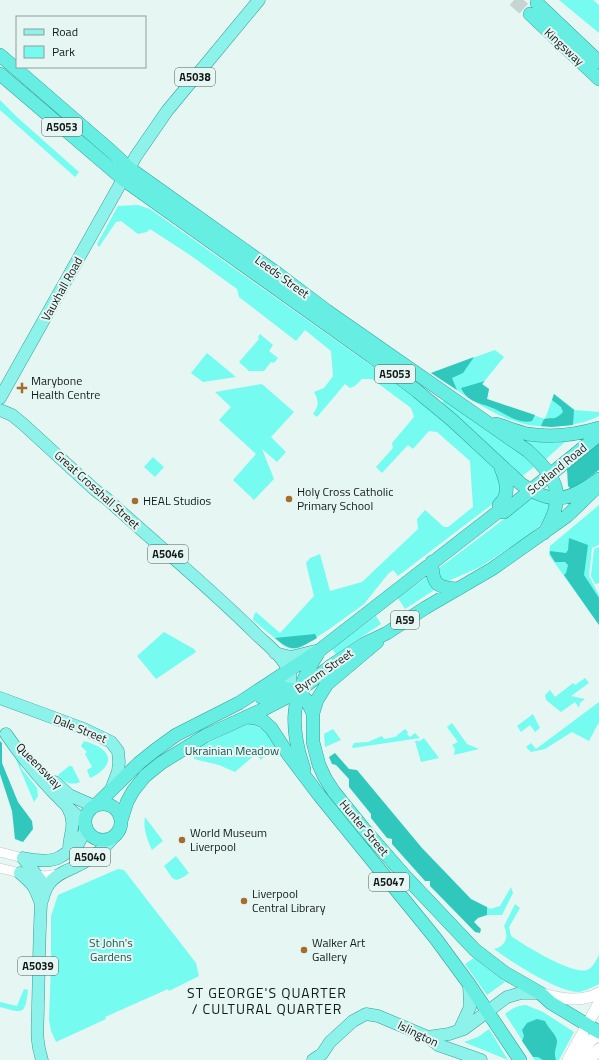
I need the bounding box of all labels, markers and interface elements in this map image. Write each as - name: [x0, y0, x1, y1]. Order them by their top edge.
- legend: [16, 16, 146, 68]
- text: Road: [52, 22, 78, 41]
- street label: Kingsway: [540, 23, 589, 70]
- text: Park: [52, 42, 75, 61]
- road number: A5038: [175, 68, 215, 86]
- road number: A5053: [42, 118, 82, 136]
- street label: Leeds Street: [251, 250, 314, 303]
- street label: Vauxhall Road: [36, 253, 87, 324]
- road number: A5053: [375, 365, 415, 383]
- place label: Marybone Health Centre: [31, 371, 100, 404]
- marker: Marybone Health Centre: [16, 382, 28, 394]
- street label: Scotland Road: [523, 438, 591, 499]
- street label: Great Crosshall Street: [50, 446, 145, 534]
- place label: Holy Cross Catholic Primary School: [297, 482, 393, 515]
- place label: HEAL Studios: [143, 491, 212, 510]
- marker: Holy Cross Catholic Primary School: [284, 494, 294, 504]
- marker: HEAL Studios: [130, 496, 140, 506]
- road number: A5046: [148, 545, 188, 563]
- road number: A59: [391, 611, 419, 629]
- street label: Byrom Street: [291, 643, 357, 698]
- street label: Dale Street: [51, 709, 111, 748]
- street label: Queensway: [12, 738, 67, 793]
- park label: Ukrainian Meadow: [185, 741, 279, 760]
- street label: Hunter Street: [335, 795, 394, 861]
- place label: World Museum Liverpool: [190, 823, 267, 856]
- marker: World Museum Liverpool: [177, 835, 187, 845]
- road number: A5040: [70, 848, 110, 866]
- road number: A5047: [369, 873, 409, 891]
- place label: Liverpool Central Library: [252, 884, 326, 917]
- marker: Liverpool Central Library: [239, 896, 249, 906]
- park label: St John's Gardens: [89, 933, 133, 966]
- place label: Walker Art Gallery: [312, 933, 366, 966]
- marker: Walker Art Gallery: [299, 945, 309, 955]
- road number: A5039: [18, 957, 58, 975]
- district label: ST GEORGE'S QUARTER / CULTURAL QUARTER: [187, 982, 347, 1019]
- street label: Islington: [394, 1015, 442, 1052]

